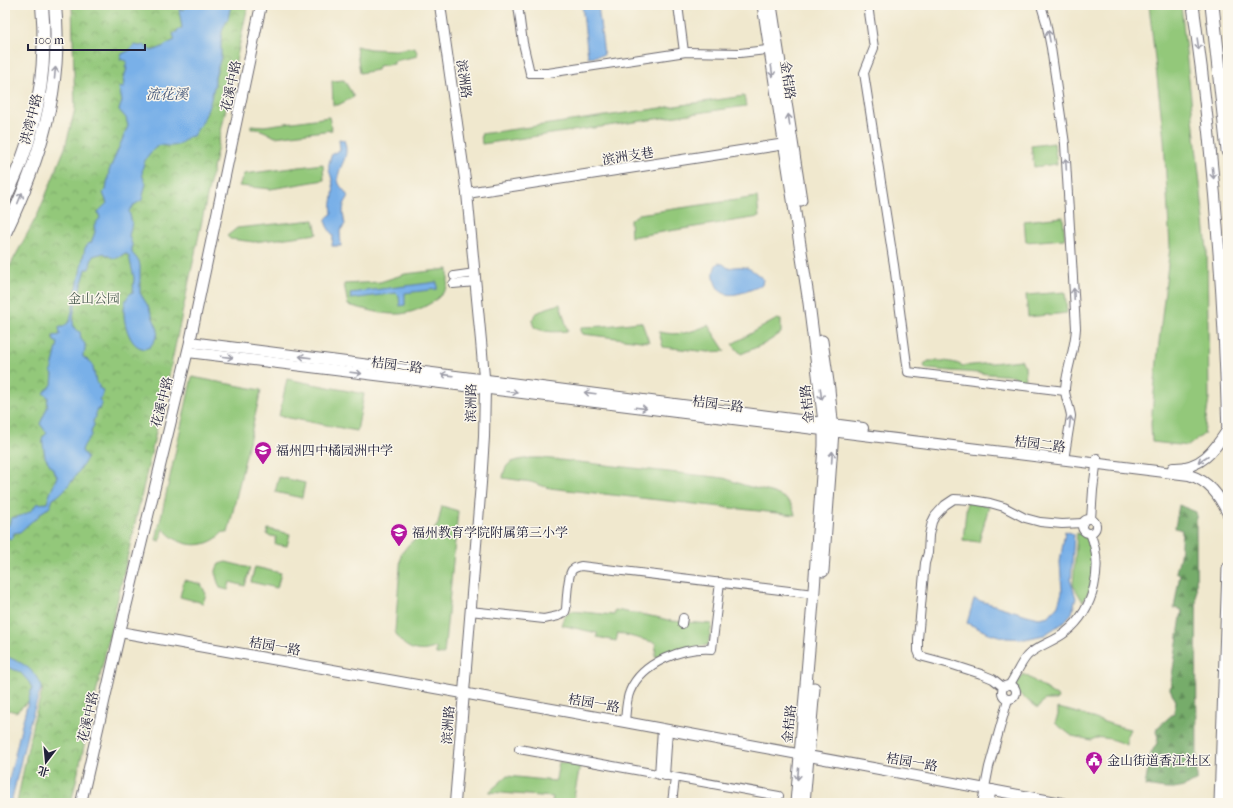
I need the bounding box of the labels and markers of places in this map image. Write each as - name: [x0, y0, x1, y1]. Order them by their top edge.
- school or university icon: 福州四中橘园洲中学: [253, 440, 273, 465]
- place label: 福州四中橘园洲中学: [276, 443, 393, 458]
- school or university icon: 福州教育学院附属第三小学: [389, 522, 409, 547]
- place label: 福州教育学院附属第三小学: [412, 525, 568, 540]
- public building icon: 金山街道香江社区: [1084, 750, 1104, 775]
- place label: 金山街道香江社区: [1107, 753, 1211, 768]

